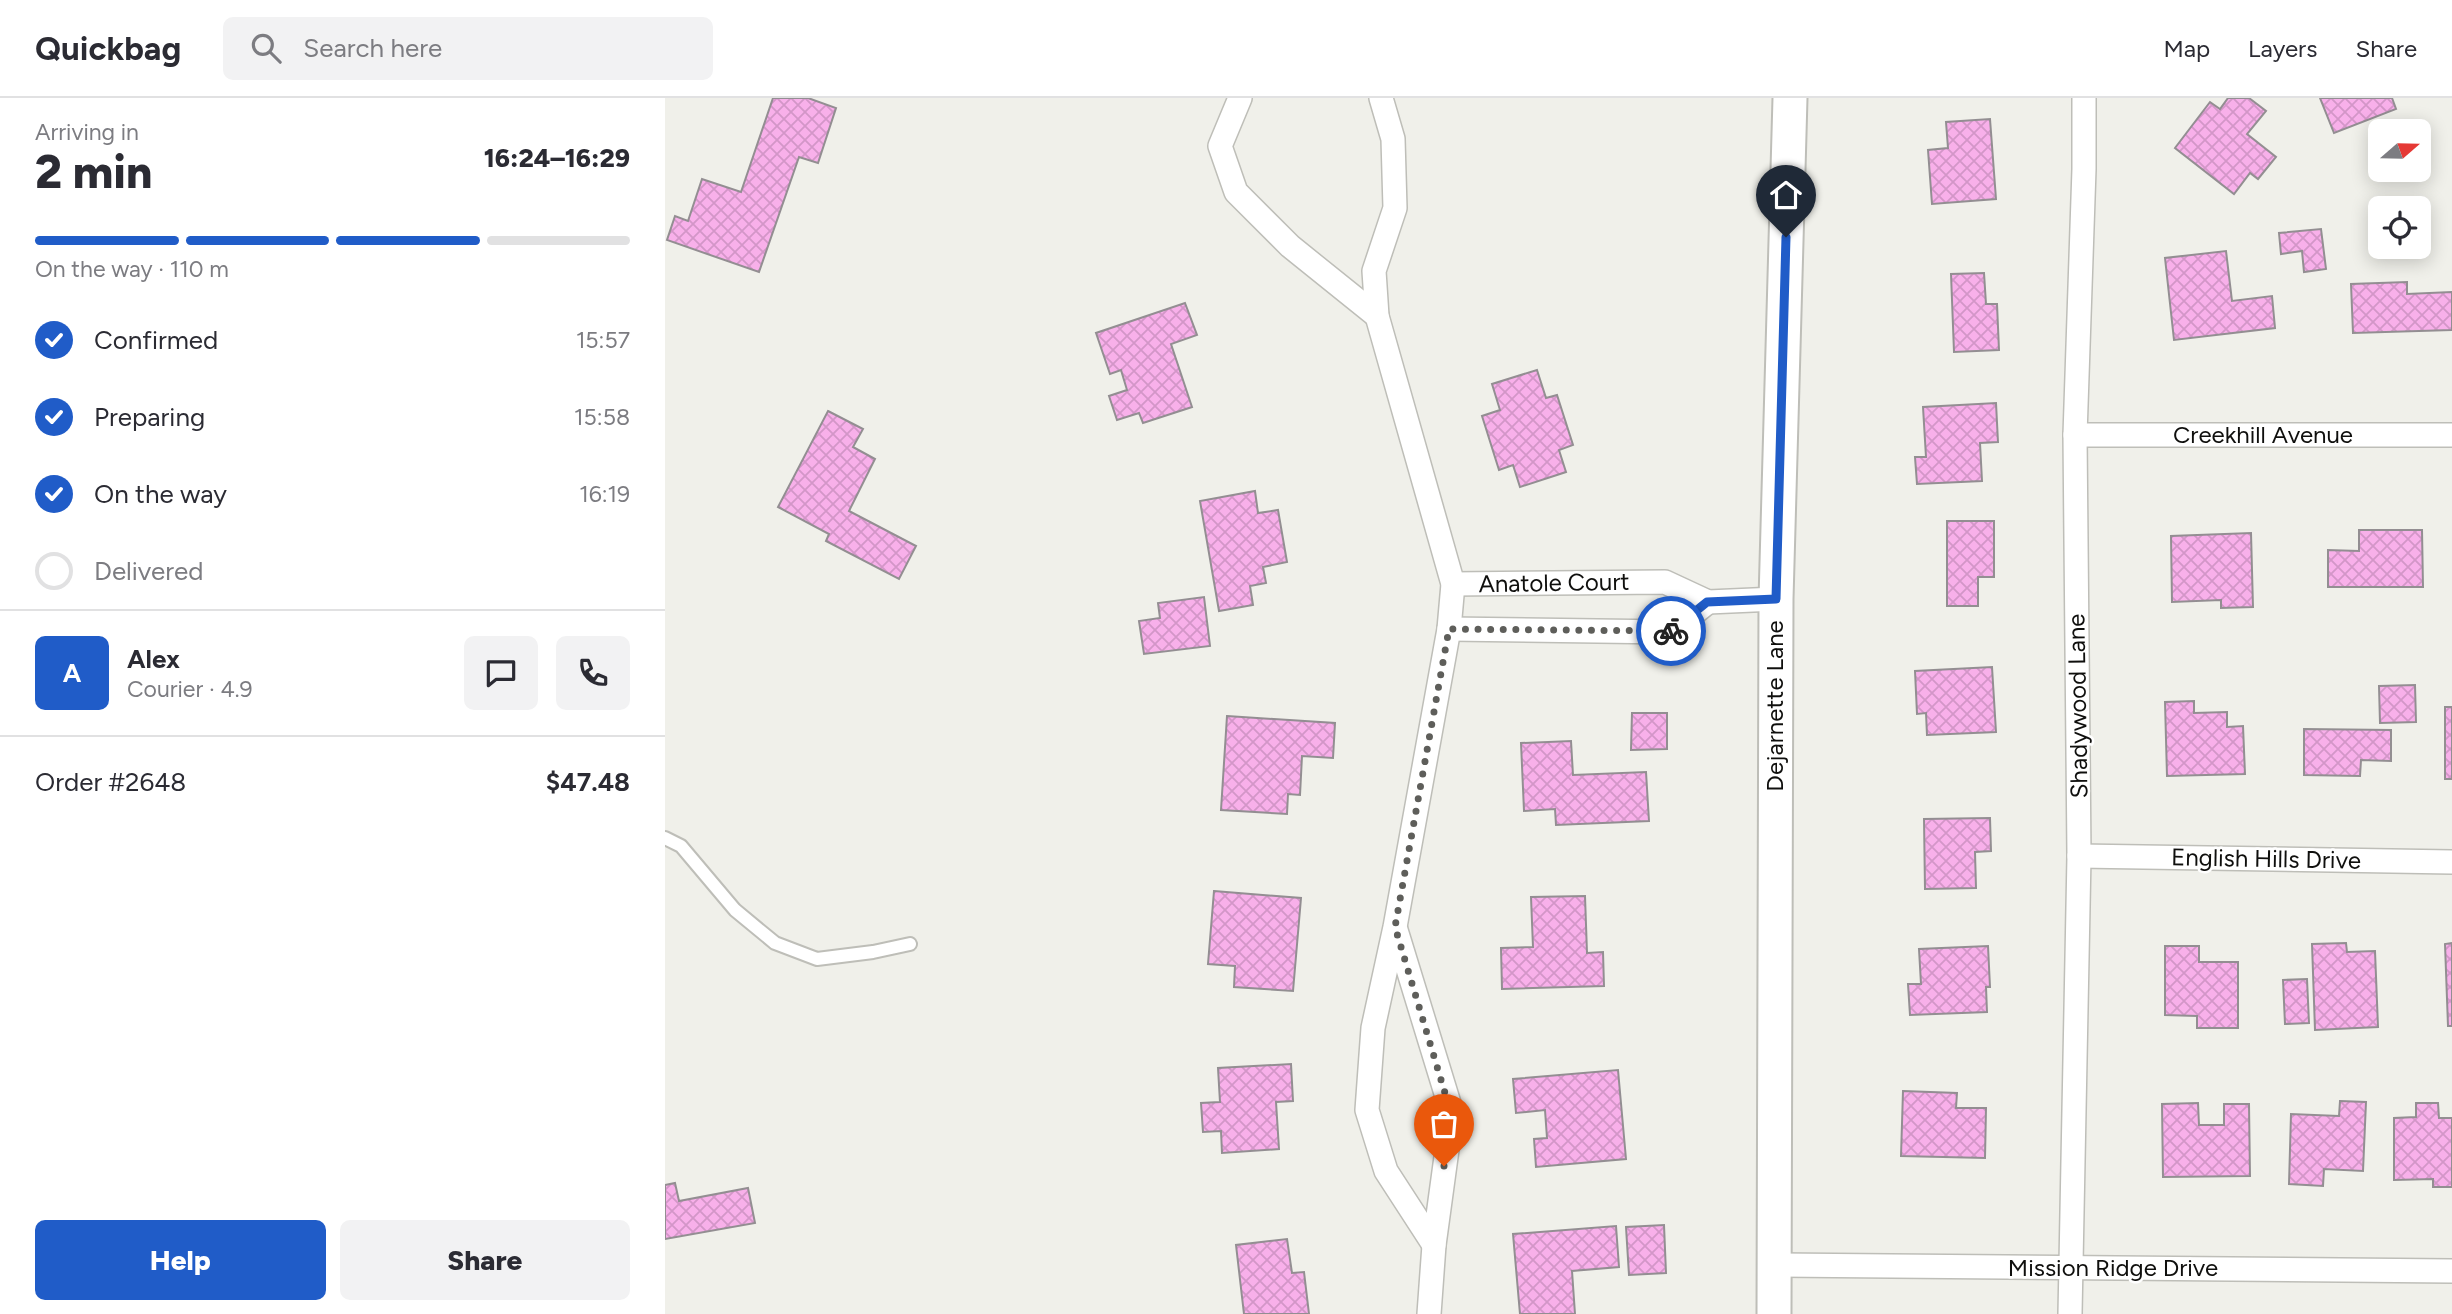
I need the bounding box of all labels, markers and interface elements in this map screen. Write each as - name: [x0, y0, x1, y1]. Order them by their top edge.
- search box: [223, 17, 713, 80]
- text: Quickbag: [35, 29, 181, 68]
- icon: search: [247, 29, 285, 67]
- text: Search here: [303, 32, 442, 64]
- text: Map: [2163, 34, 2210, 63]
- text: Layers: [2248, 34, 2317, 63]
- text: Share: [2355, 34, 2417, 63]
- text: Arriving in: [35, 118, 139, 146]
- north arrow: [2368, 119, 2431, 182]
- map controls: [2368, 119, 2431, 259]
- text: 16:24–16:29: [484, 142, 630, 174]
- text: 2 min: [35, 144, 152, 200]
- pin: [1756, 165, 1816, 237]
- icon: home: [1767, 176, 1805, 214]
- button: locate: [2368, 196, 2431, 259]
- text: On the way · 110 m: [35, 255, 229, 283]
- icon: check: [35, 321, 73, 359]
- text: Confirmed: [94, 324, 218, 356]
- text: 15:57: [576, 326, 630, 354]
- icon: check: [35, 398, 73, 436]
- text: Preparing: [94, 401, 205, 433]
- text: 15:58: [574, 403, 630, 431]
- street label: Creekhill Avenue: [2173, 420, 2353, 449]
- icon: check: [35, 475, 73, 513]
- text: On the way: [94, 478, 227, 510]
- text: 16:19: [579, 480, 630, 508]
- text: Delivered: [94, 555, 203, 587]
- street label: Anatole Court: [1478, 567, 1630, 598]
- courier: [1636, 596, 1706, 666]
- icon: bike: [1652, 612, 1690, 650]
- street label: Shadywood Lane: [2061, 613, 2094, 799]
- street label: Dejarnette Lane: [1760, 620, 1789, 792]
- button: chat: [464, 636, 538, 710]
- button: phone: [556, 636, 630, 710]
- text: Alex: [127, 643, 180, 675]
- text: A: [63, 657, 81, 689]
- text: Courier · 4.9: [127, 675, 253, 703]
- text: Order #2648: [35, 766, 186, 798]
- text: $47.48: [546, 766, 630, 798]
- street label: English Hills Drive: [2171, 842, 2361, 875]
- pin: [1414, 1094, 1474, 1166]
- icon: bag: [1425, 1105, 1463, 1143]
- button: Help: [35, 1220, 326, 1300]
- button: Share: [340, 1220, 630, 1300]
- street label: Mission Ridge Drive: [2008, 1253, 2218, 1282]

